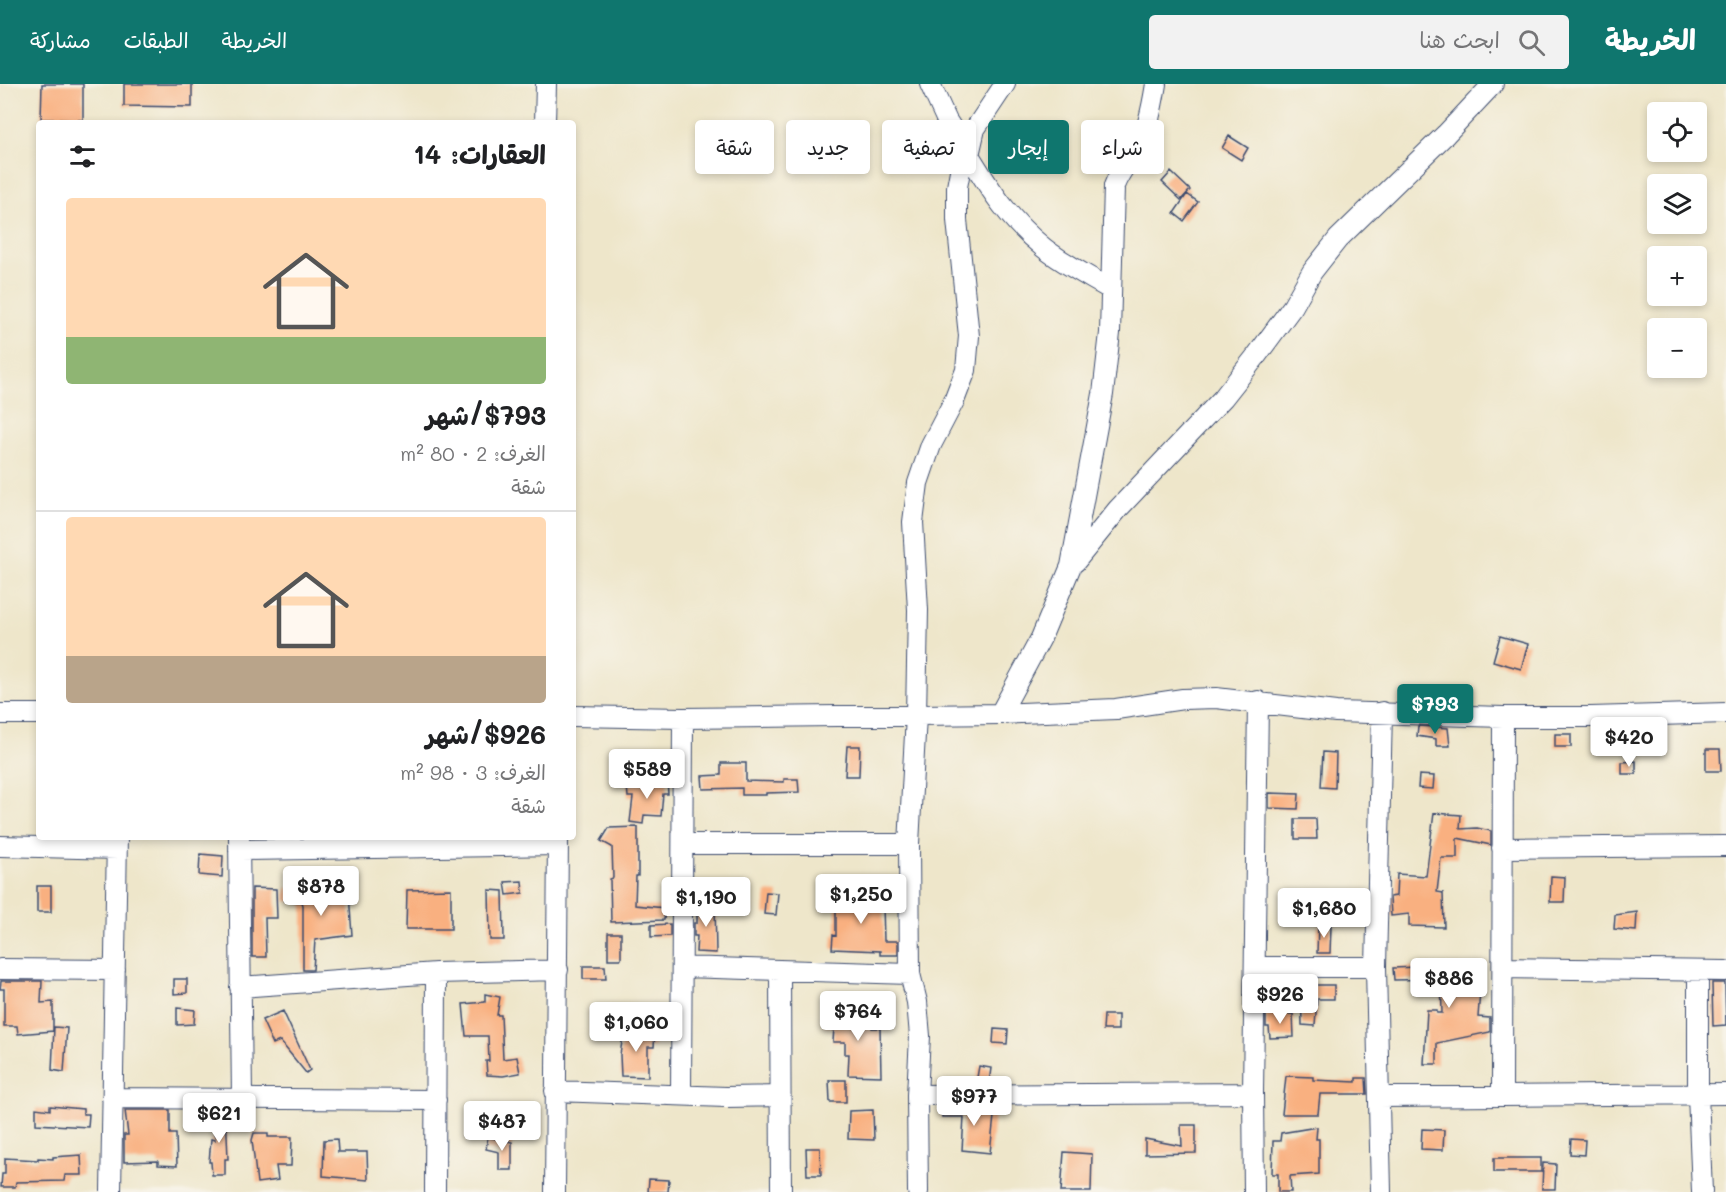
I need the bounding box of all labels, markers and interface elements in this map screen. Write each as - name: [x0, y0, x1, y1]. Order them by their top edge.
- search box: [1149, 15, 1569, 69]
- text: الخريطة: [1605, 21, 1696, 57]
- text: ابحث هنا: [1419, 25, 1500, 54]
- text: مشاركة: [30, 26, 91, 53]
- text: الطبقات: [124, 26, 189, 53]
- text: الخريطة: [222, 26, 287, 53]
- icon: search: [1515, 26, 1548, 59]
- map controls: [1647, 102, 1707, 378]
- button: locate: [1647, 102, 1707, 162]
- chip: شقة: [695, 120, 774, 174]
- chip: جديد: [786, 120, 870, 174]
- chip: تصفية: [882, 120, 976, 174]
- chip: إيجار: [988, 120, 1069, 174]
- chip: شراء: [1081, 120, 1164, 174]
- text: العقارات: 14: [413, 137, 546, 171]
- icon: filters: [66, 140, 99, 173]
- button: layers: [1647, 174, 1707, 234]
- icon: home: [252, 237, 360, 345]
- button: +: [1647, 246, 1707, 306]
- button: −: [1647, 318, 1707, 378]
- text: $793/شهر: [426, 398, 546, 432]
- text: الغرف: 2 · 80 m²: [400, 440, 546, 466]
- text: شقة: [511, 473, 546, 499]
- icon: home: [252, 556, 360, 664]
- pin: $793: [1399, 684, 1471, 735]
- text: $793: [1411, 690, 1459, 716]
- text: $926/شهر: [426, 717, 546, 751]
- pin: $420: [1593, 717, 1665, 768]
- text: $420: [1604, 723, 1654, 749]
- pin: $589: [611, 749, 683, 800]
- text: $589: [623, 755, 671, 781]
- text: الغرف: 3 · 98 m²: [400, 759, 546, 785]
- text: شقة: [511, 792, 546, 818]
- pin: $878: [285, 866, 357, 917]
- text: $878: [297, 872, 345, 898]
- pin: $1,250: [812, 874, 910, 925]
- pin: $1,190: [657, 877, 755, 928]
- text: $1,250: [829, 880, 893, 906]
- text: $1,190: [675, 883, 737, 909]
- pin: $1,680: [1275, 888, 1373, 939]
- text: $1,680: [1292, 894, 1356, 920]
- pin: $886: [1413, 958, 1485, 1009]
- text: $886: [1424, 964, 1474, 990]
- pin: $926: [1244, 974, 1316, 1025]
- text: $926: [1256, 980, 1304, 1006]
- pin: $764: [822, 991, 894, 1042]
- text: $764: [834, 997, 882, 1023]
- pin: $1,060: [587, 1002, 685, 1053]
- text: $1,060: [603, 1008, 669, 1034]
- pin: $977: [938, 1076, 1010, 1127]
- text: $977: [951, 1082, 997, 1108]
- pin: $621: [183, 1093, 255, 1144]
- text: $621: [197, 1099, 241, 1125]
- pin: $487: [466, 1101, 538, 1152]
- text: $487: [478, 1107, 526, 1133]

